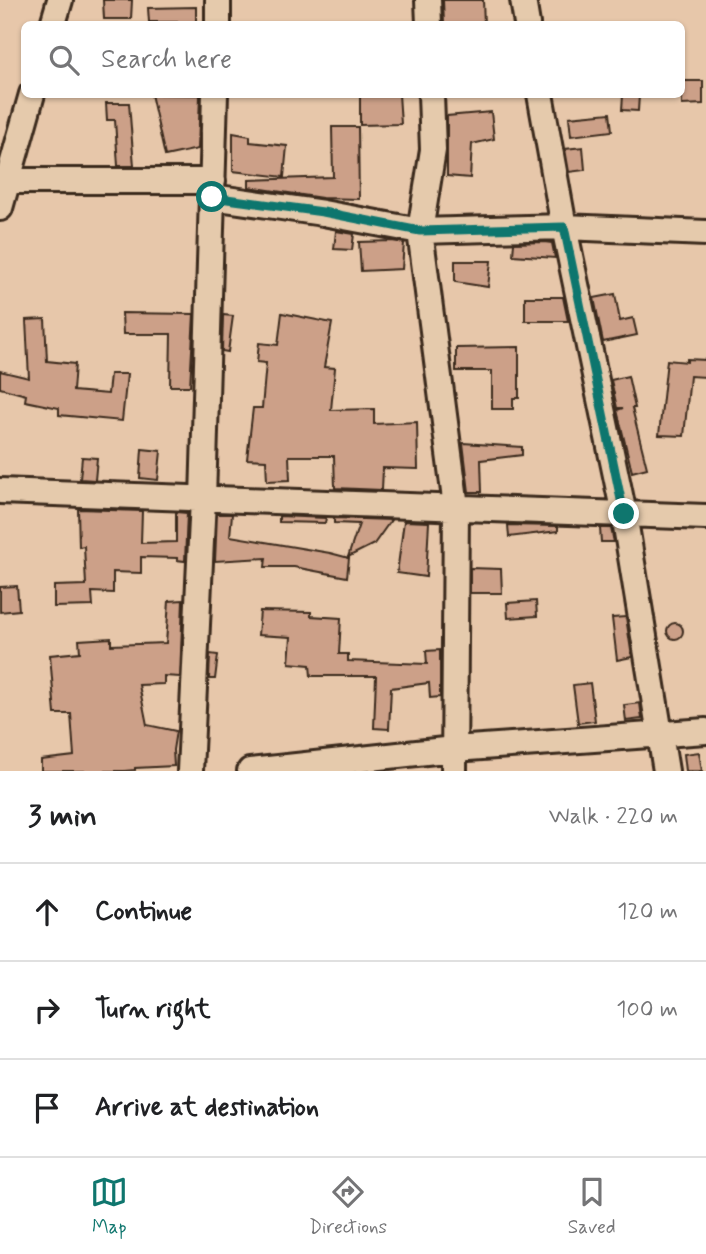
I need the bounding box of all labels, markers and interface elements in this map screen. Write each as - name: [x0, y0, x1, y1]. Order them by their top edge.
- search box: [21, 21, 685, 98]
- icon: search: [45, 41, 83, 79]
- text: Search here: [101, 43, 232, 77]
- route start: [196, 181, 227, 212]
- route end: [608, 498, 639, 529]
- text: 3 min: [28, 797, 97, 836]
- text: Walk · 220 m: [549, 802, 678, 832]
- icon: ahead: [28, 893, 66, 931]
- text: Continue: [95, 895, 192, 929]
- text: 120 m: [617, 897, 678, 927]
- icon: right: [28, 991, 66, 1029]
- text: Turn right: [95, 993, 211, 1027]
- text: 100 m: [616, 995, 678, 1025]
- icon: arrive: [28, 1089, 66, 1127]
- text: Arrive at destination: [95, 1091, 319, 1125]
- tab: Map: [90, 1173, 128, 1240]
- tab: Directions: [309, 1173, 387, 1240]
- tab: Saved: [568, 1173, 616, 1240]

